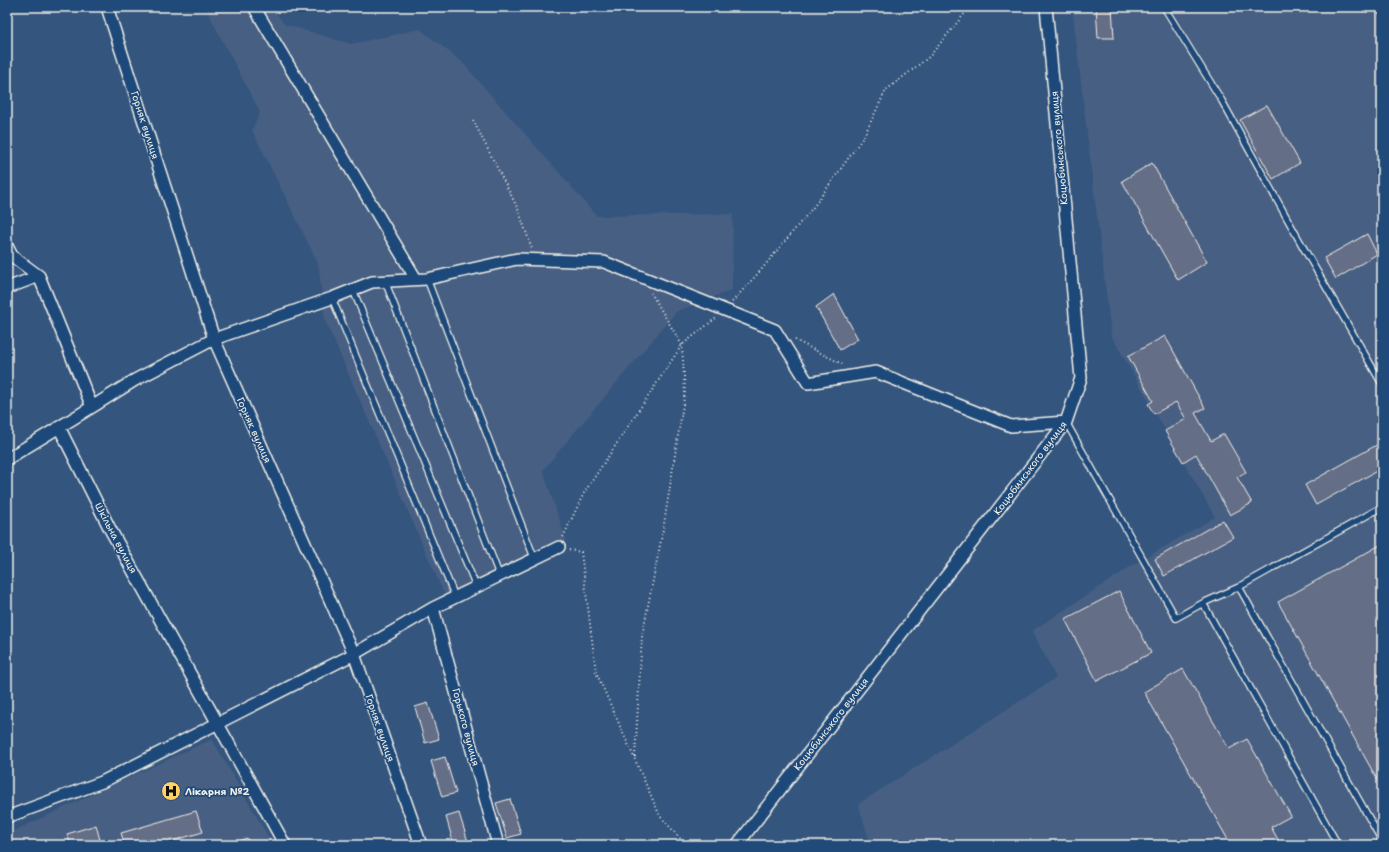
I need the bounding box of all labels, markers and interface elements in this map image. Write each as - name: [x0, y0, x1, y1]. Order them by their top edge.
- street label: Горняк вулиця: [128, 89, 162, 161]
- street label: Коцюбинського вулиця: [1048, 91, 1070, 205]
- street label: Горняк вулиця: [234, 395, 274, 465]
- street label: Коцюбинського вулиця: [990, 418, 1070, 518]
- street label: Шкільна вулиця: [92, 500, 140, 576]
- street label: Коцюбинського вулиця: [791, 675, 871, 773]
- street label: Горького вулиця: [449, 687, 483, 767]
- street label: Горняк вулиця: [362, 693, 398, 763]
- hospital icon: Лікарня №2: [160, 780, 182, 802]
- place label: Лікарня №2: [185, 785, 249, 798]

